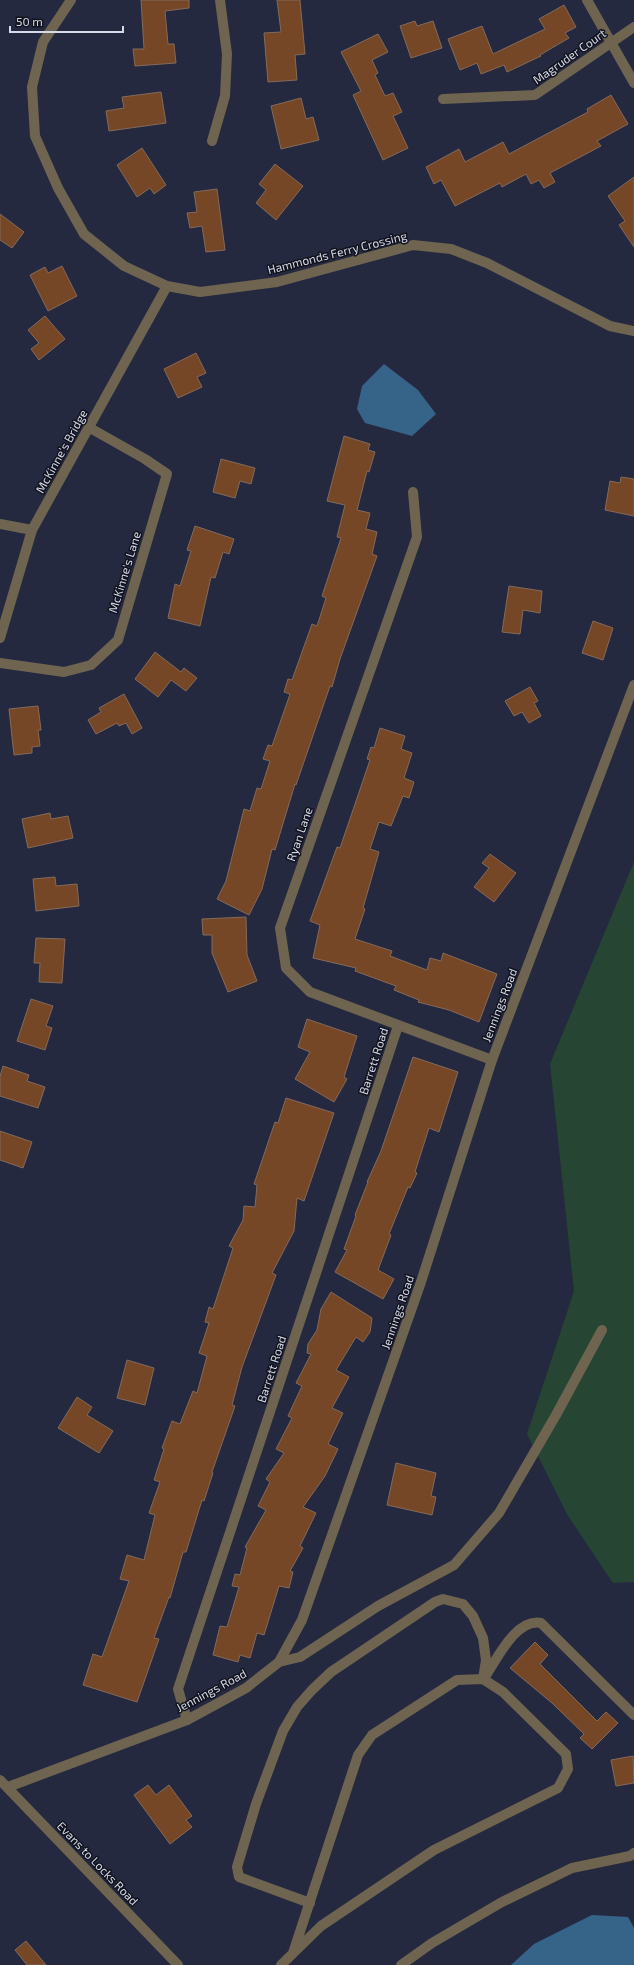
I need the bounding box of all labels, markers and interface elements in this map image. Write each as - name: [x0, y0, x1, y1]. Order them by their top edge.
- scale bar: [10, 8, 123, 34]
- text: 50 m: [16, 14, 43, 28]
- street label: Magruder Court: [530, 25, 609, 86]
- street label: Hammonds Ferry Crossing: [266, 228, 409, 276]
- street label: McKinne's Bridge: [32, 407, 90, 495]
- street label: McKinne's Lane: [105, 530, 143, 614]
- street label: Ryan Lane: [283, 805, 315, 863]
- street label: Jennings Road: [479, 966, 519, 1044]
- street label: Barrett Road: [356, 1026, 390, 1096]
- street label: Jennings Road: [378, 1273, 416, 1351]
- street label: Barrett Road: [254, 1334, 288, 1404]
- street label: Jennings Road: [173, 1666, 249, 1714]
- street label: Evans to Locks Road: [55, 1818, 141, 1908]

